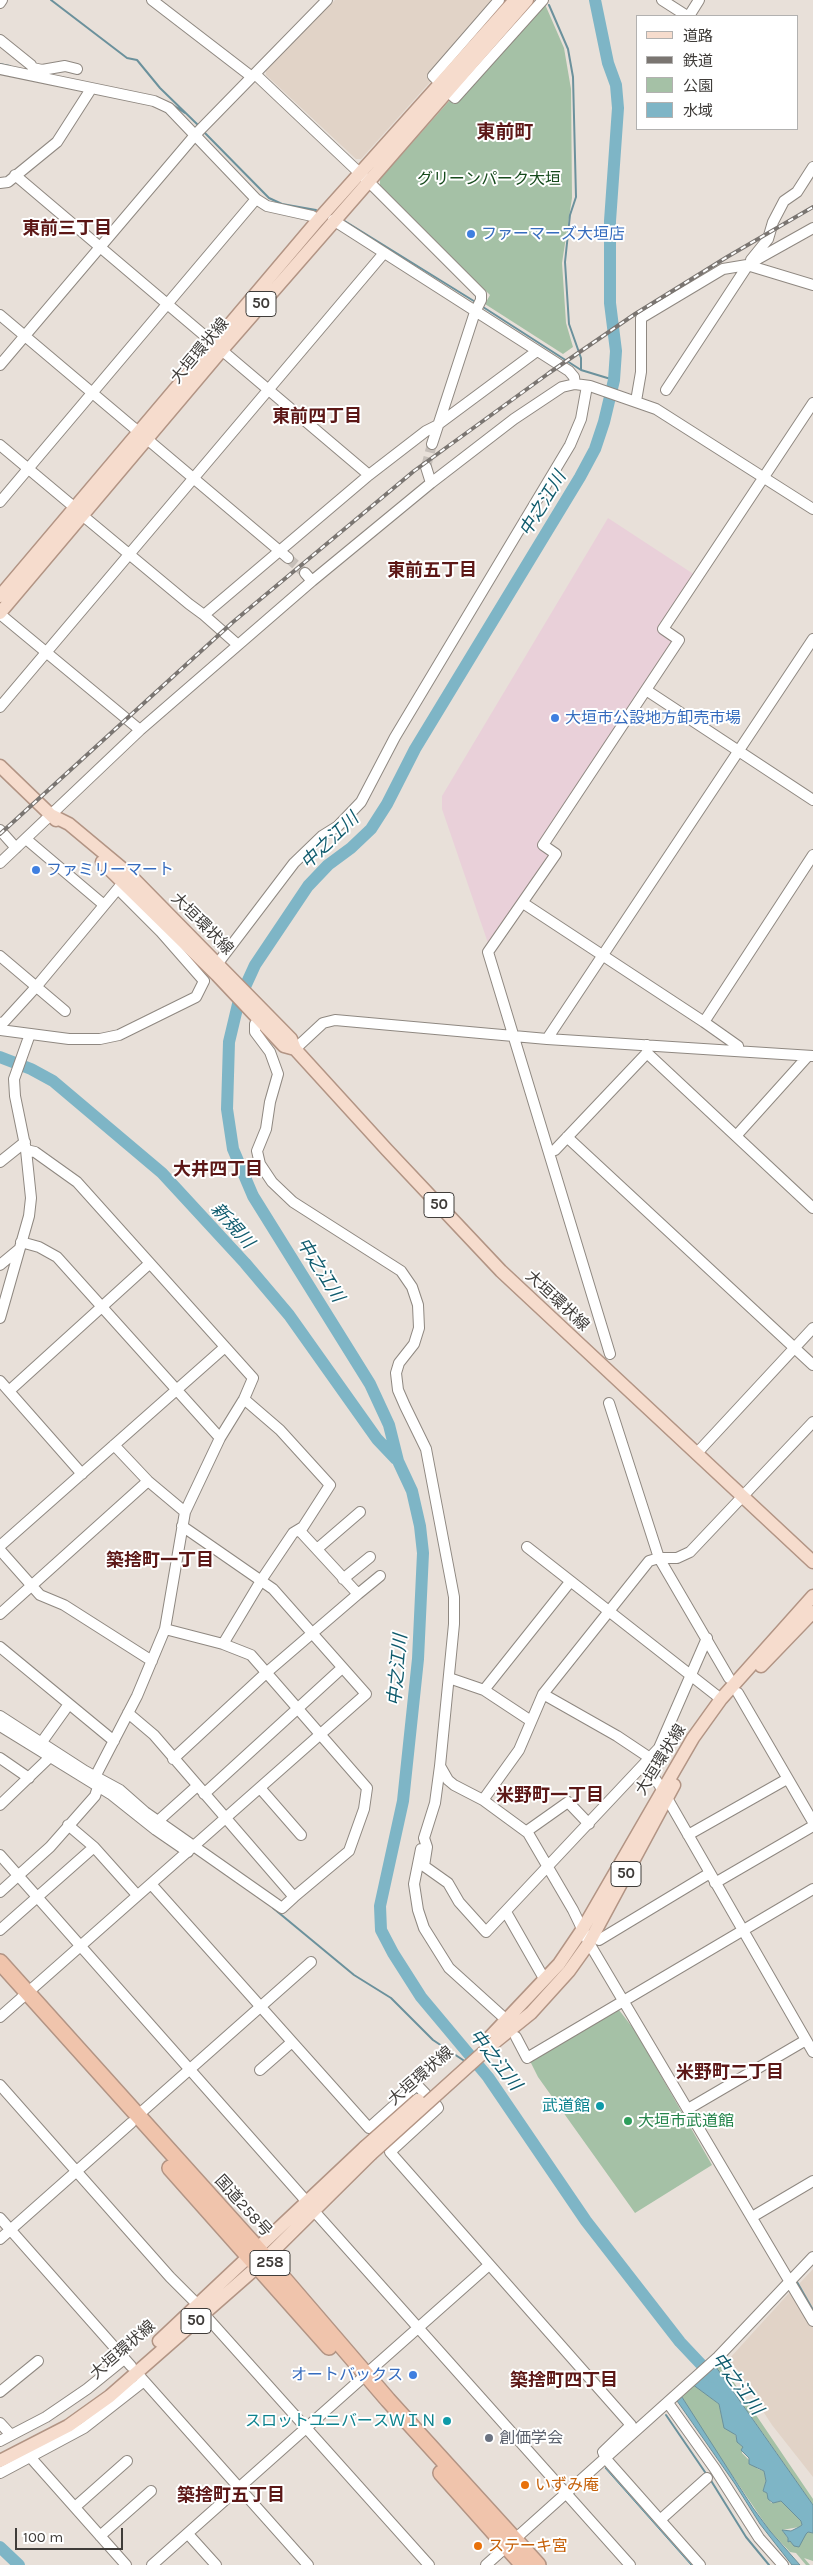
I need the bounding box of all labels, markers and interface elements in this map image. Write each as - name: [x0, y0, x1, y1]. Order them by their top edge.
- legend: [636, 15, 798, 130]
- text: 道路: [683, 27, 713, 45]
- text: 鉄道: [683, 52, 713, 70]
- text: 公園: [683, 77, 713, 95]
- text: 水域: [683, 102, 713, 120]
- district label: 東前町: [477, 122, 533, 144]
- park label: グリーンパーク大垣: [417, 169, 561, 189]
- district label: 東前三丁目: [22, 218, 112, 240]
- place label: ファーマーズ大垣店: [481, 224, 625, 244]
- marker: ファーマーズ大垣店: [465, 228, 477, 240]
- road number: 50: [246, 292, 276, 316]
- street label: 大垣環状線: [167, 314, 233, 388]
- district label: 東前四丁目: [272, 406, 362, 428]
- water label: 中之江川: [515, 468, 571, 540]
- district label: 東前五丁目: [387, 560, 477, 582]
- place label: 大垣市公設地方卸売市場: [565, 708, 741, 728]
- marker: 大垣市公設地方卸売市場: [549, 712, 561, 724]
- water label: 中之江川: [297, 808, 363, 874]
- place label: ファミリーマート: [46, 860, 174, 880]
- marker: ファミリーマート: [30, 864, 42, 876]
- street label: 大垣環状線: [167, 889, 237, 959]
- district label: 大井四丁目: [173, 1159, 263, 1181]
- road number: 50: [424, 1192, 454, 1218]
- water label: 新規川: [206, 1199, 258, 1253]
- water label: 中之江川: [292, 1234, 348, 1306]
- street label: 大垣環状線: [521, 1267, 593, 1335]
- district label: 築捨町一丁目: [106, 1550, 214, 1572]
- water label: 中之江川: [384, 1633, 412, 1707]
- street label: 大垣環状線: [632, 1721, 690, 1799]
- district label: 米野町一丁目: [496, 1785, 604, 1807]
- road number: 50: [611, 1862, 641, 1886]
- water label: 中之江川: [464, 2025, 526, 2095]
- street label: 大垣環状線: [385, 2043, 457, 2109]
- district label: 米野町二丁目: [676, 2062, 784, 2084]
- place label: 武道館: [542, 2096, 590, 2116]
- marker: 武道館: [594, 2100, 606, 2112]
- place label: 大垣市武道館: [638, 2111, 734, 2131]
- marker: 大垣市武道館: [622, 2115, 634, 2127]
- street label: 国道258号: [210, 2171, 276, 2241]
- road number: 258: [250, 2250, 290, 2276]
- road number: 50: [181, 2308, 211, 2334]
- street label: 大垣環状線: [87, 2317, 159, 2383]
- water label: 中之江川: [707, 2349, 767, 2419]
- place label: オートバックス: [291, 2365, 403, 2385]
- marker: オートバックス: [407, 2369, 419, 2381]
- district label: 築捨町四丁目: [510, 2370, 618, 2392]
- place label: スロットユニバースＷＩＮ: [245, 2411, 437, 2431]
- marker: スロットユニバースＷＩＮ: [441, 2415, 453, 2427]
- place label: 創価学会: [499, 2428, 563, 2448]
- marker: 創価学会: [483, 2432, 495, 2444]
- place label: いずみ庵: [535, 2475, 599, 2495]
- marker: いずみ庵: [519, 2479, 531, 2491]
- district label: 築捨町五丁目: [177, 2485, 285, 2507]
- scale bar: [18, 2518, 125, 2550]
- text: 100 m: [23, 2528, 63, 2546]
- place label: ステーキ宮: [488, 2536, 568, 2556]
- marker: ステーキ宮: [472, 2540, 484, 2552]

